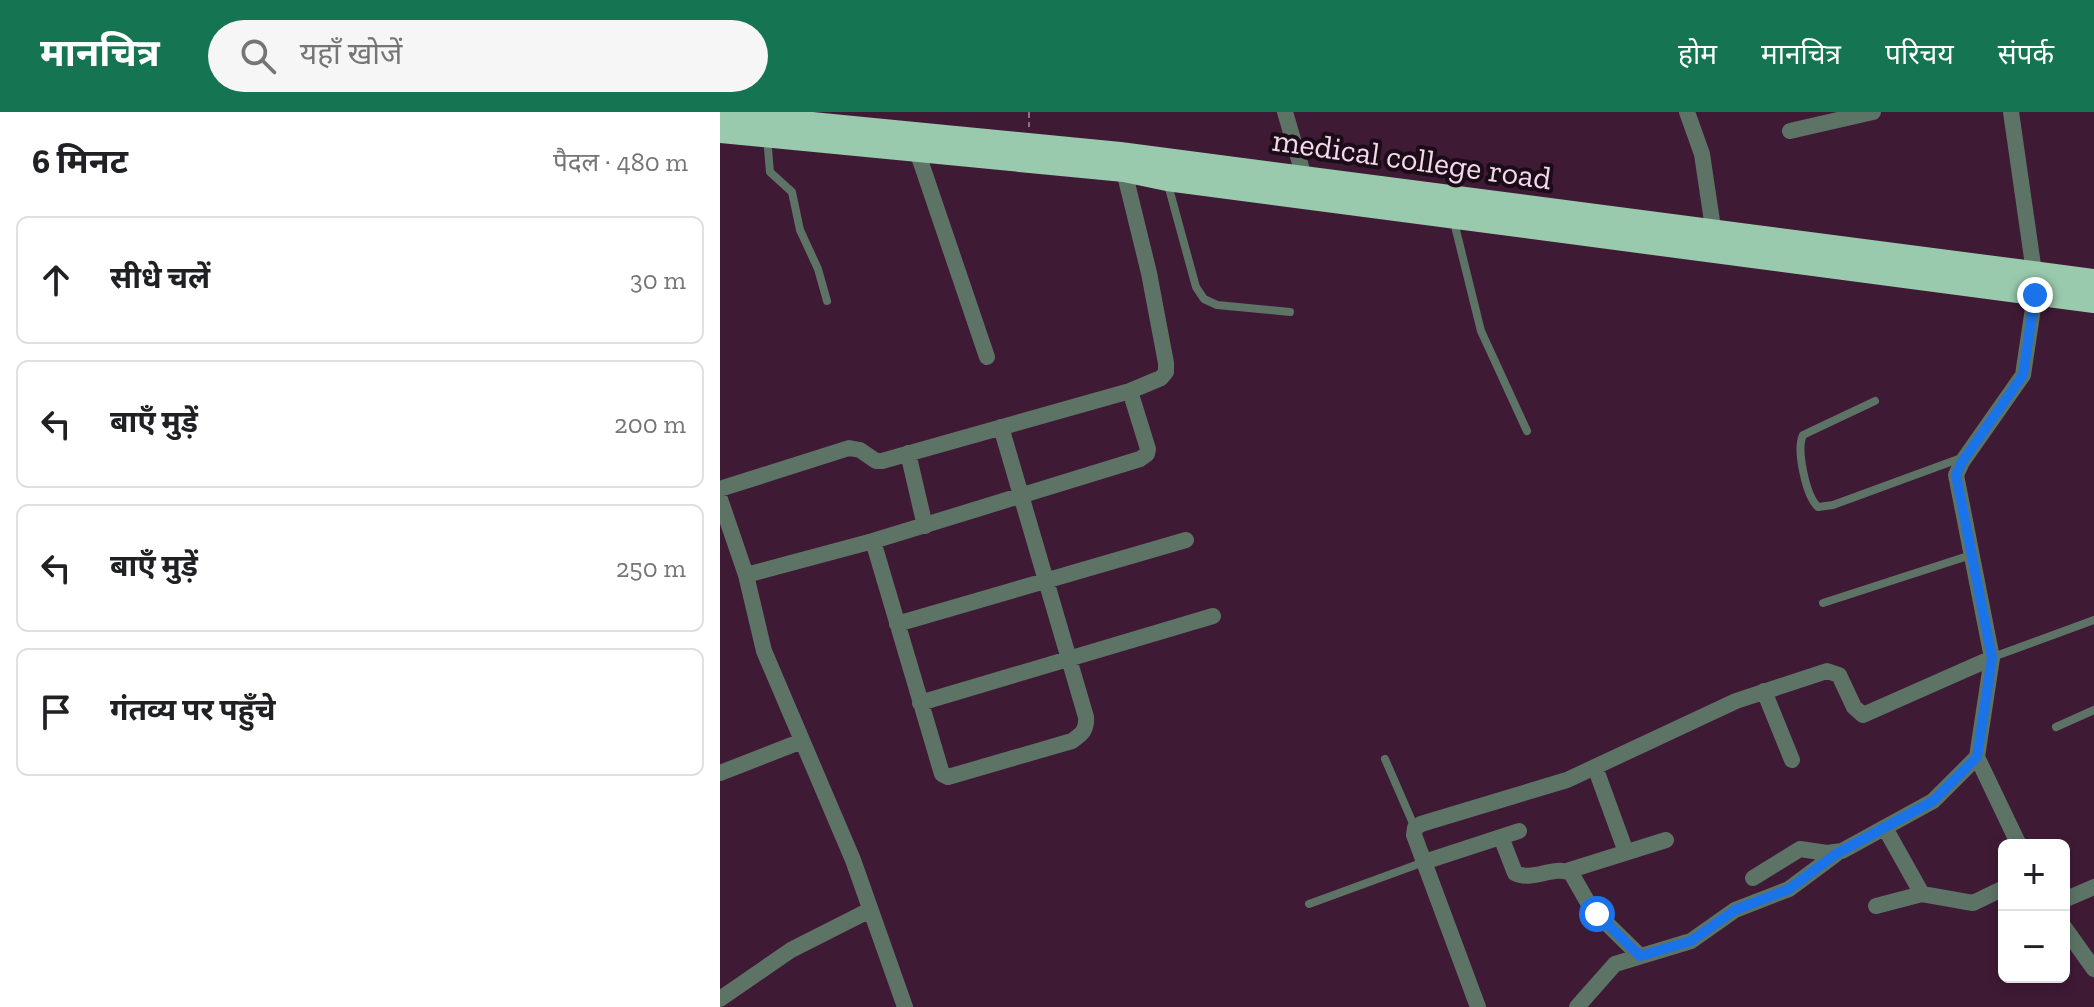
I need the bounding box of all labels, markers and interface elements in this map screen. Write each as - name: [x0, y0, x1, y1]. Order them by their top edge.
- search box: [208, 20, 768, 92]
- text: मानचित्र: [40, 30, 160, 76]
- icon: search: [236, 34, 280, 78]
- text: यहाँ खोजें: [300, 36, 402, 72]
- text: होम: [1678, 38, 1717, 71]
- text: मानचित्र: [1761, 38, 1841, 71]
- text: परिचय: [1885, 38, 1954, 71]
- text: संपर्क: [1998, 38, 2054, 71]
- street label: medical college road: [1270, 121, 1554, 197]
- text: 6 मिनट: [32, 141, 128, 182]
- text: पैदल · 480 m: [553, 146, 688, 178]
- icon: ahead: [34, 258, 78, 302]
- text: सीधे चलें: [110, 260, 210, 296]
- text: 30 m: [630, 264, 686, 296]
- route end: [2017, 277, 2053, 313]
- icon: left: [34, 402, 78, 446]
- text: बाएँ मुड़ें: [110, 404, 198, 440]
- text: 200 m: [614, 408, 686, 440]
- icon: left: [34, 546, 78, 590]
- text: बाएँ मुड़ें: [110, 548, 198, 584]
- text: 250 m: [616, 552, 686, 584]
- icon: arrive: [34, 690, 78, 734]
- text: गंतव्य पर पहुँचे: [110, 692, 275, 728]
- map controls: [1998, 839, 2070, 983]
- button: +: [1998, 839, 2070, 911]
- route start: [1579, 896, 1615, 932]
- button: −: [1998, 911, 2070, 983]

